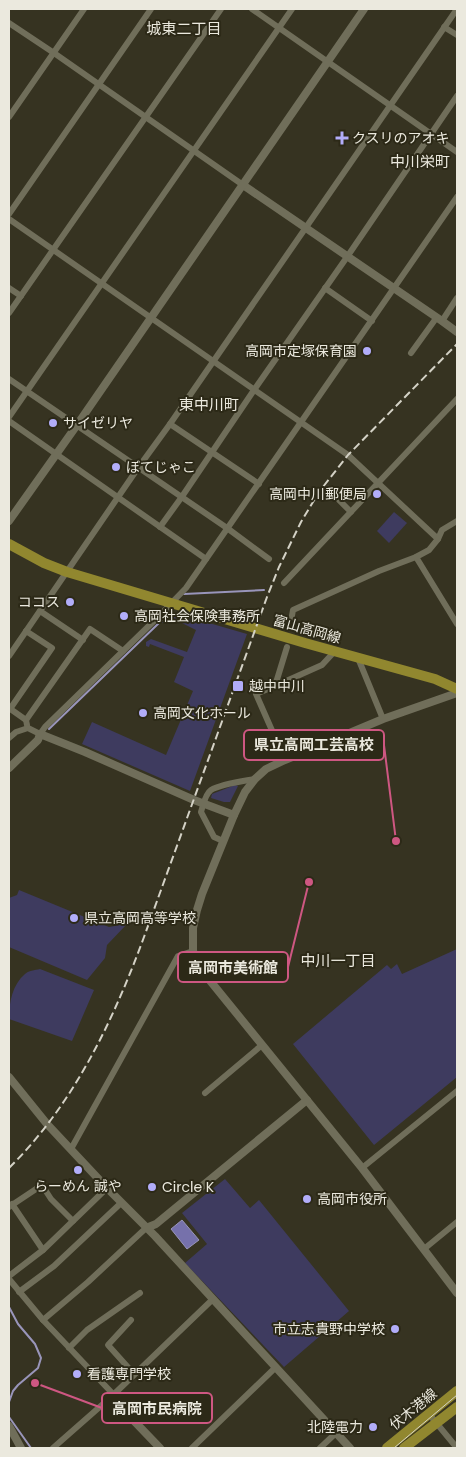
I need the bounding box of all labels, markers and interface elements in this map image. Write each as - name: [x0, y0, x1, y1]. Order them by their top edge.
- district label: 城東二丁目: [146, 18, 222, 39]
- place label: クスリのアオキ: [352, 128, 450, 148]
- marker: クスリのアオキ: [336, 132, 348, 144]
- district label: 中川栄町: [390, 151, 450, 172]
- place label: 高岡市定塚保育園: [245, 341, 357, 361]
- marker: 高岡市定塚保育園: [361, 345, 373, 357]
- district label: 東中川町: [179, 394, 239, 415]
- place label: サイゼリヤ: [63, 413, 133, 433]
- marker: サイゼリヤ: [47, 417, 59, 429]
- place label: ぼてじゃこ: [126, 457, 196, 477]
- marker: ぼてじゃこ: [110, 461, 122, 473]
- place label: 高岡中川郵便局: [269, 484, 367, 504]
- marker: 高岡中川郵便局: [371, 488, 383, 500]
- place label: ココス: [18, 592, 60, 612]
- marker: ココス: [64, 596, 76, 608]
- place label: 高岡社会保険事務所: [134, 606, 260, 626]
- marker: 高岡社会保険事務所: [118, 610, 130, 622]
- street label: 富山高岡線: [271, 610, 343, 648]
- place label: 越中中川: [249, 676, 305, 696]
- marker: 越中中川: [231, 679, 245, 693]
- place label: 高岡文化ホール: [153, 703, 251, 723]
- marker: 高岡文化ホール: [137, 707, 149, 719]
- callout: 県立高岡工芸高校: [244, 730, 384, 760]
- text: 県立高岡工芸高校: [254, 734, 374, 755]
- place label: 県立高岡高等学校: [84, 908, 196, 928]
- marker: 県立高岡高等学校: [68, 912, 80, 924]
- district label: 中川一丁目: [300, 950, 376, 971]
- callout: 高岡市美術館: [178, 952, 288, 982]
- text: 高岡市美術館: [188, 957, 278, 978]
- marker: らーめん 誠や: [72, 1164, 84, 1176]
- place label: らーめん 誠や: [34, 1176, 122, 1196]
- place label: Circle K: [162, 1177, 215, 1197]
- marker: Circle K: [146, 1181, 158, 1193]
- place label: 高岡市役所: [317, 1189, 387, 1209]
- marker: 高岡市役所: [301, 1193, 313, 1205]
- place label: 市立志貴野中学校: [273, 1319, 385, 1339]
- marker: 市立志貴野中学校: [389, 1323, 401, 1335]
- place label: 看護専門学校: [87, 1364, 171, 1384]
- marker: 看護専門学校: [71, 1368, 83, 1380]
- street label: 伏木港線: [385, 1384, 441, 1434]
- callout: 高岡市民病院: [102, 1393, 212, 1423]
- text: 高岡市民病院: [112, 1398, 202, 1419]
- place label: 北陸電力: [307, 1417, 363, 1437]
- marker: 北陸電力: [367, 1421, 379, 1433]

